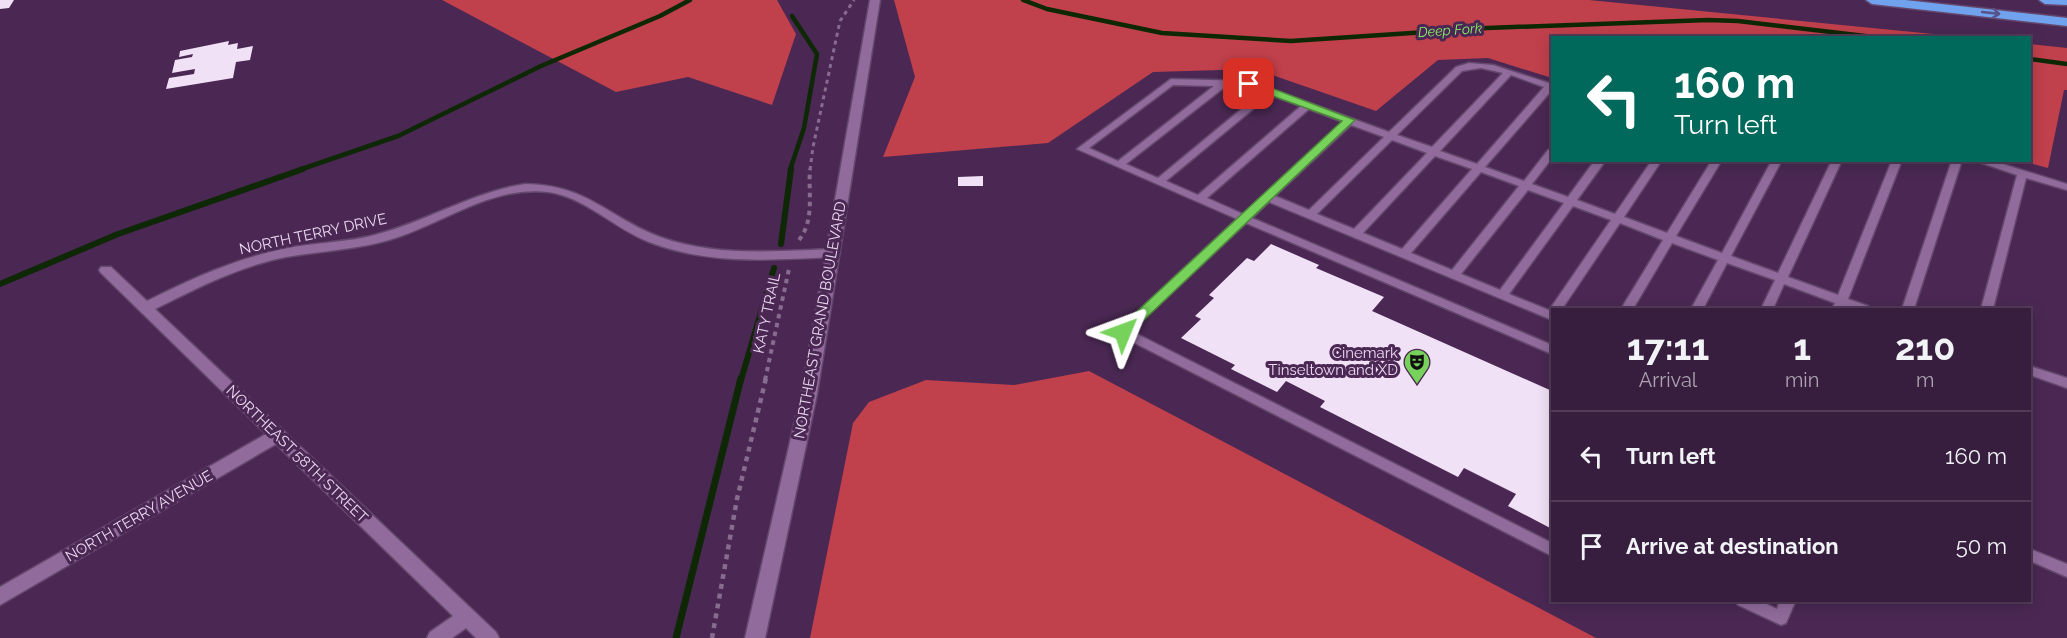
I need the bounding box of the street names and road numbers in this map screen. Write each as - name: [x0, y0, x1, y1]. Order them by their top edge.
- street label: NORTHEAST GRAND BOULEVARD: [790, 200, 850, 440]
- street label: NORTH TERRY DRIVE: [238, 210, 388, 258]
- street label: KATY TRAIL: [750, 271, 784, 355]
- street label: NORTHEAST 58TH STREET: [222, 382, 372, 526]
- street label: NORTH TERRY AVENUE: [62, 467, 216, 565]

